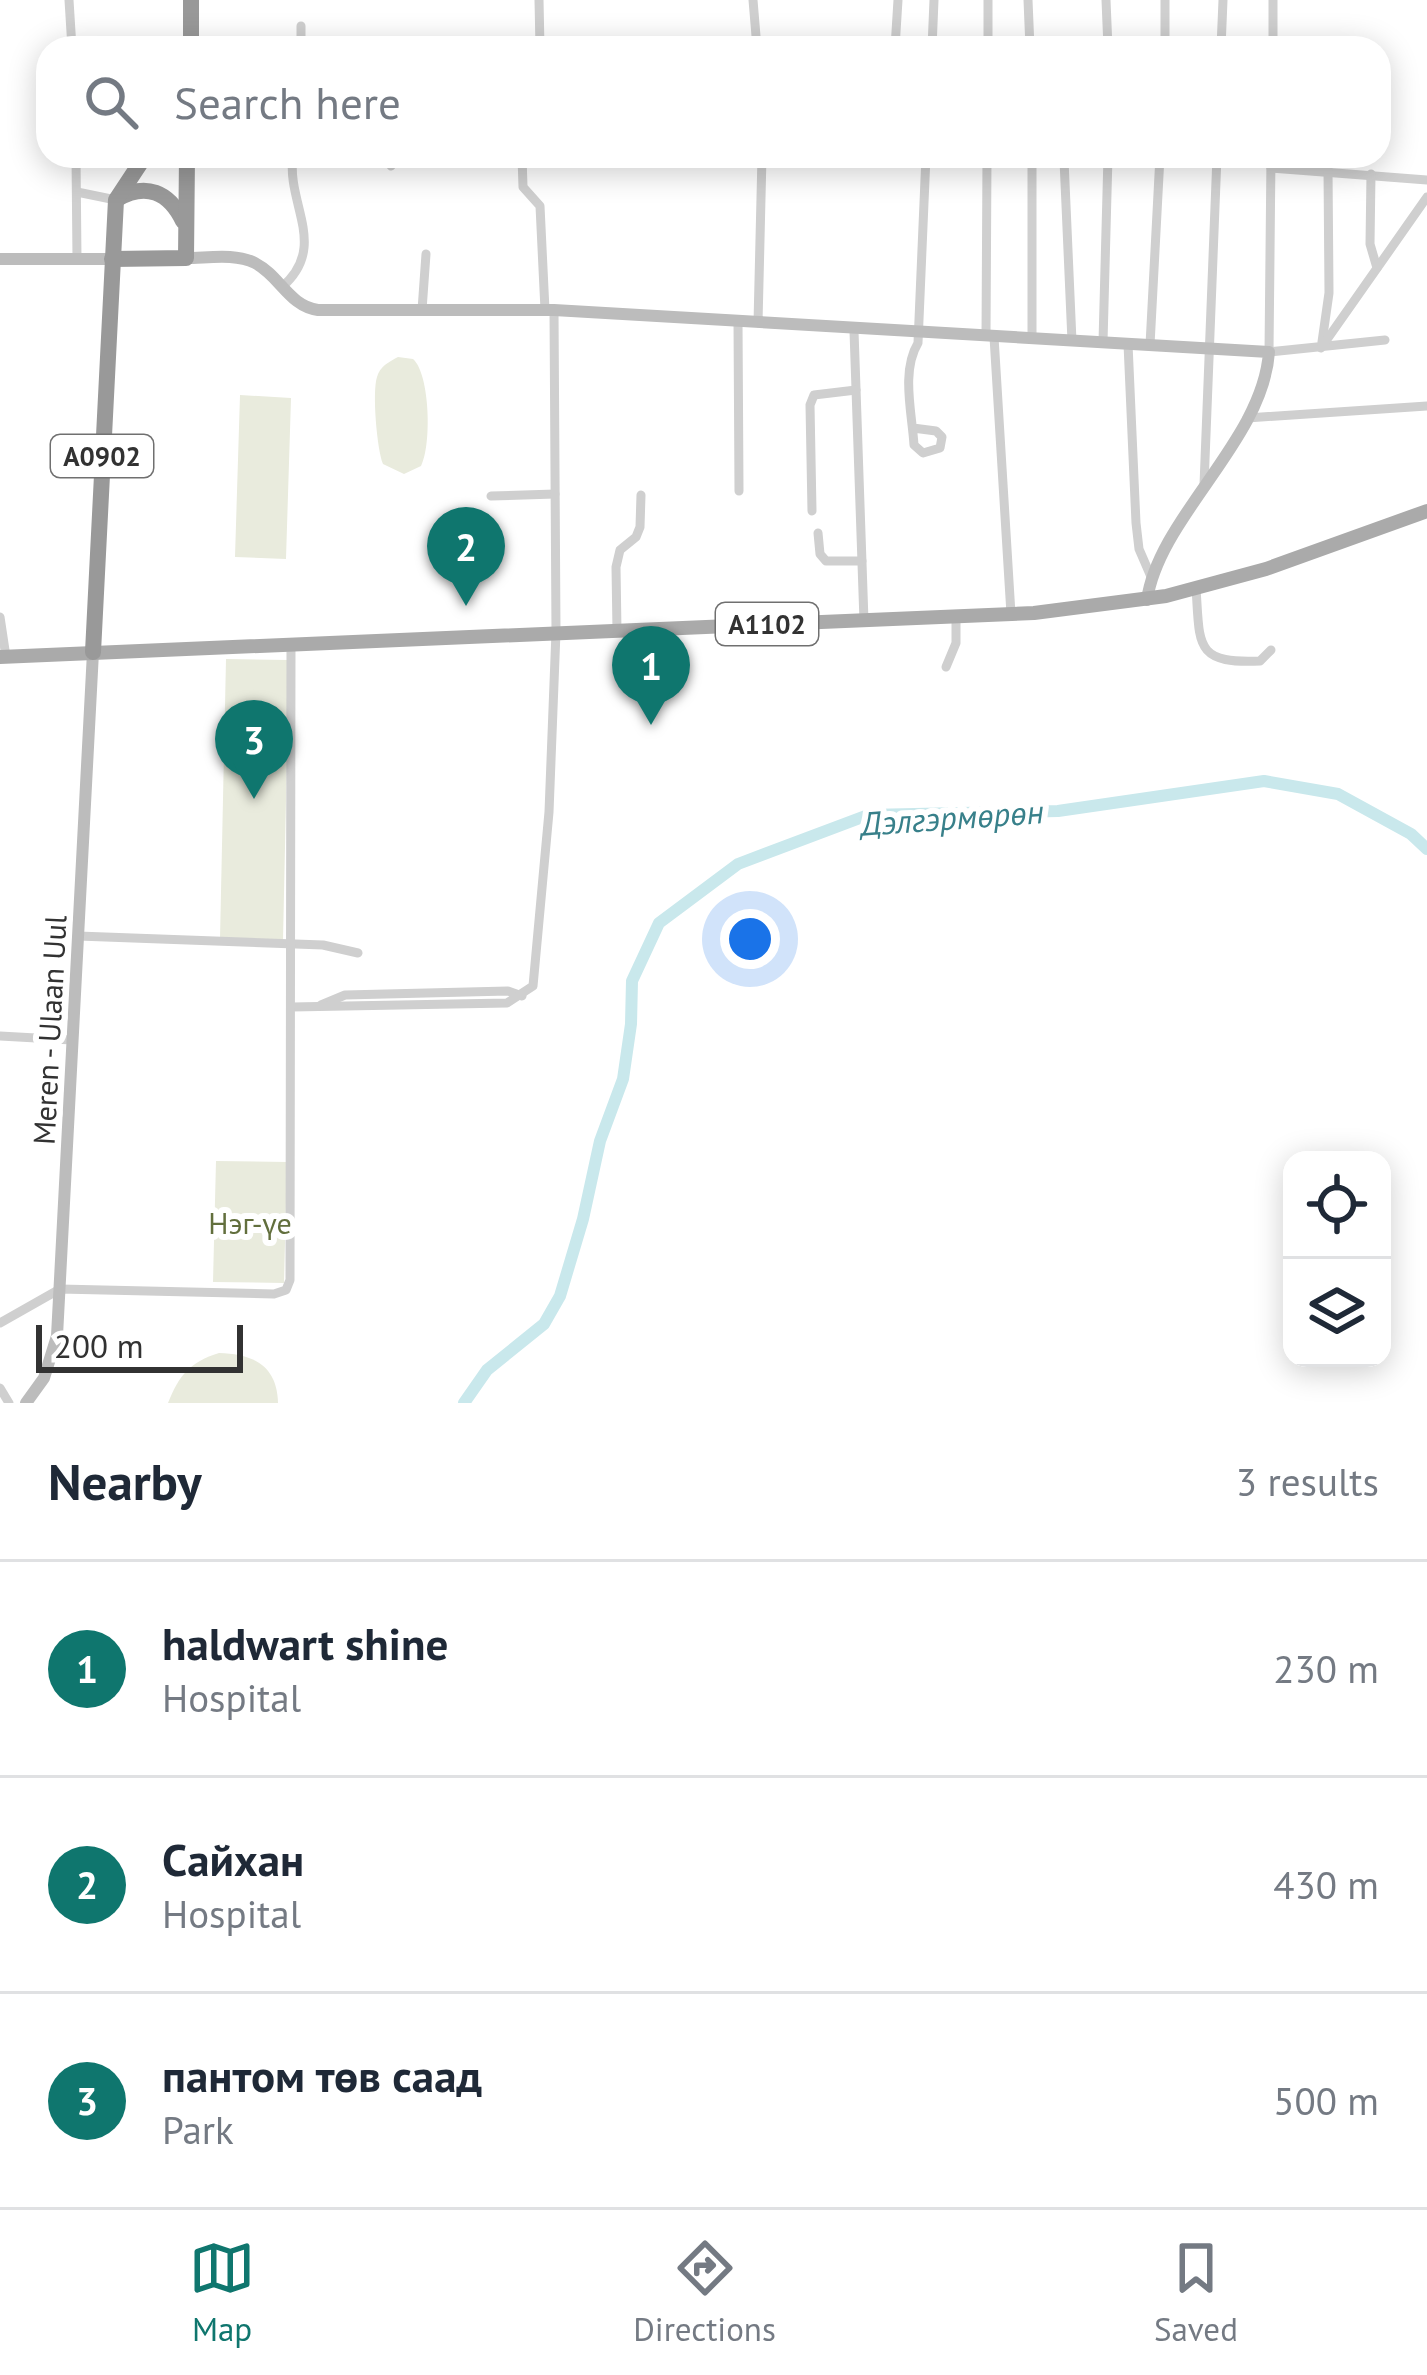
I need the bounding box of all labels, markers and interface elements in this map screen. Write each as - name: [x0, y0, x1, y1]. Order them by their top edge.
- search box: [36, 36, 1391, 168]
- icon: search: [78, 69, 144, 135]
- text: Search here: [174, 73, 401, 131]
- road number: A0902: [51, 435, 153, 477]
- pin: 2: [427, 507, 505, 606]
- road number: A1102: [716, 603, 818, 645]
- pin: 1: [612, 626, 690, 725]
- pin: 3: [215, 700, 293, 799]
- water label: Дэлгэрмөрөн: [856, 789, 1045, 845]
- your location: [720, 909, 780, 969]
- street label: Meren - Ulaan Uul: [24, 914, 74, 1146]
- map controls: [1283, 1151, 1391, 1367]
- button: locate: [1283, 1151, 1391, 1259]
- park label: Нэг-үе: [208, 1203, 292, 1242]
- button: layers: [1283, 1259, 1391, 1367]
- scale bar: [36, 1319, 243, 1372]
- text: 200 m: [54, 1324, 144, 1367]
- text: Nearby: [48, 1448, 202, 1514]
- text: 3 results: [1236, 1456, 1379, 1507]
- text: haldwart shine: [162, 1614, 448, 1672]
- text: 1: [76, 1643, 98, 1694]
- text: 230 m: [1273, 1643, 1379, 1694]
- text: Hospital: [162, 1672, 301, 1723]
- text: Сайхан: [162, 1830, 304, 1888]
- text: 2: [76, 1859, 98, 1910]
- text: 430 m: [1273, 1859, 1379, 1910]
- text: Hospital: [162, 1888, 301, 1939]
- text: пантом төв саад: [162, 2046, 482, 2104]
- text: 3: [76, 2075, 98, 2126]
- text: 500 m: [1273, 2075, 1379, 2126]
- text: Park: [162, 2104, 234, 2155]
- tab: Map: [189, 2235, 255, 2350]
- tab: Directions: [633, 2235, 776, 2350]
- tab: Saved: [1154, 2235, 1238, 2350]

